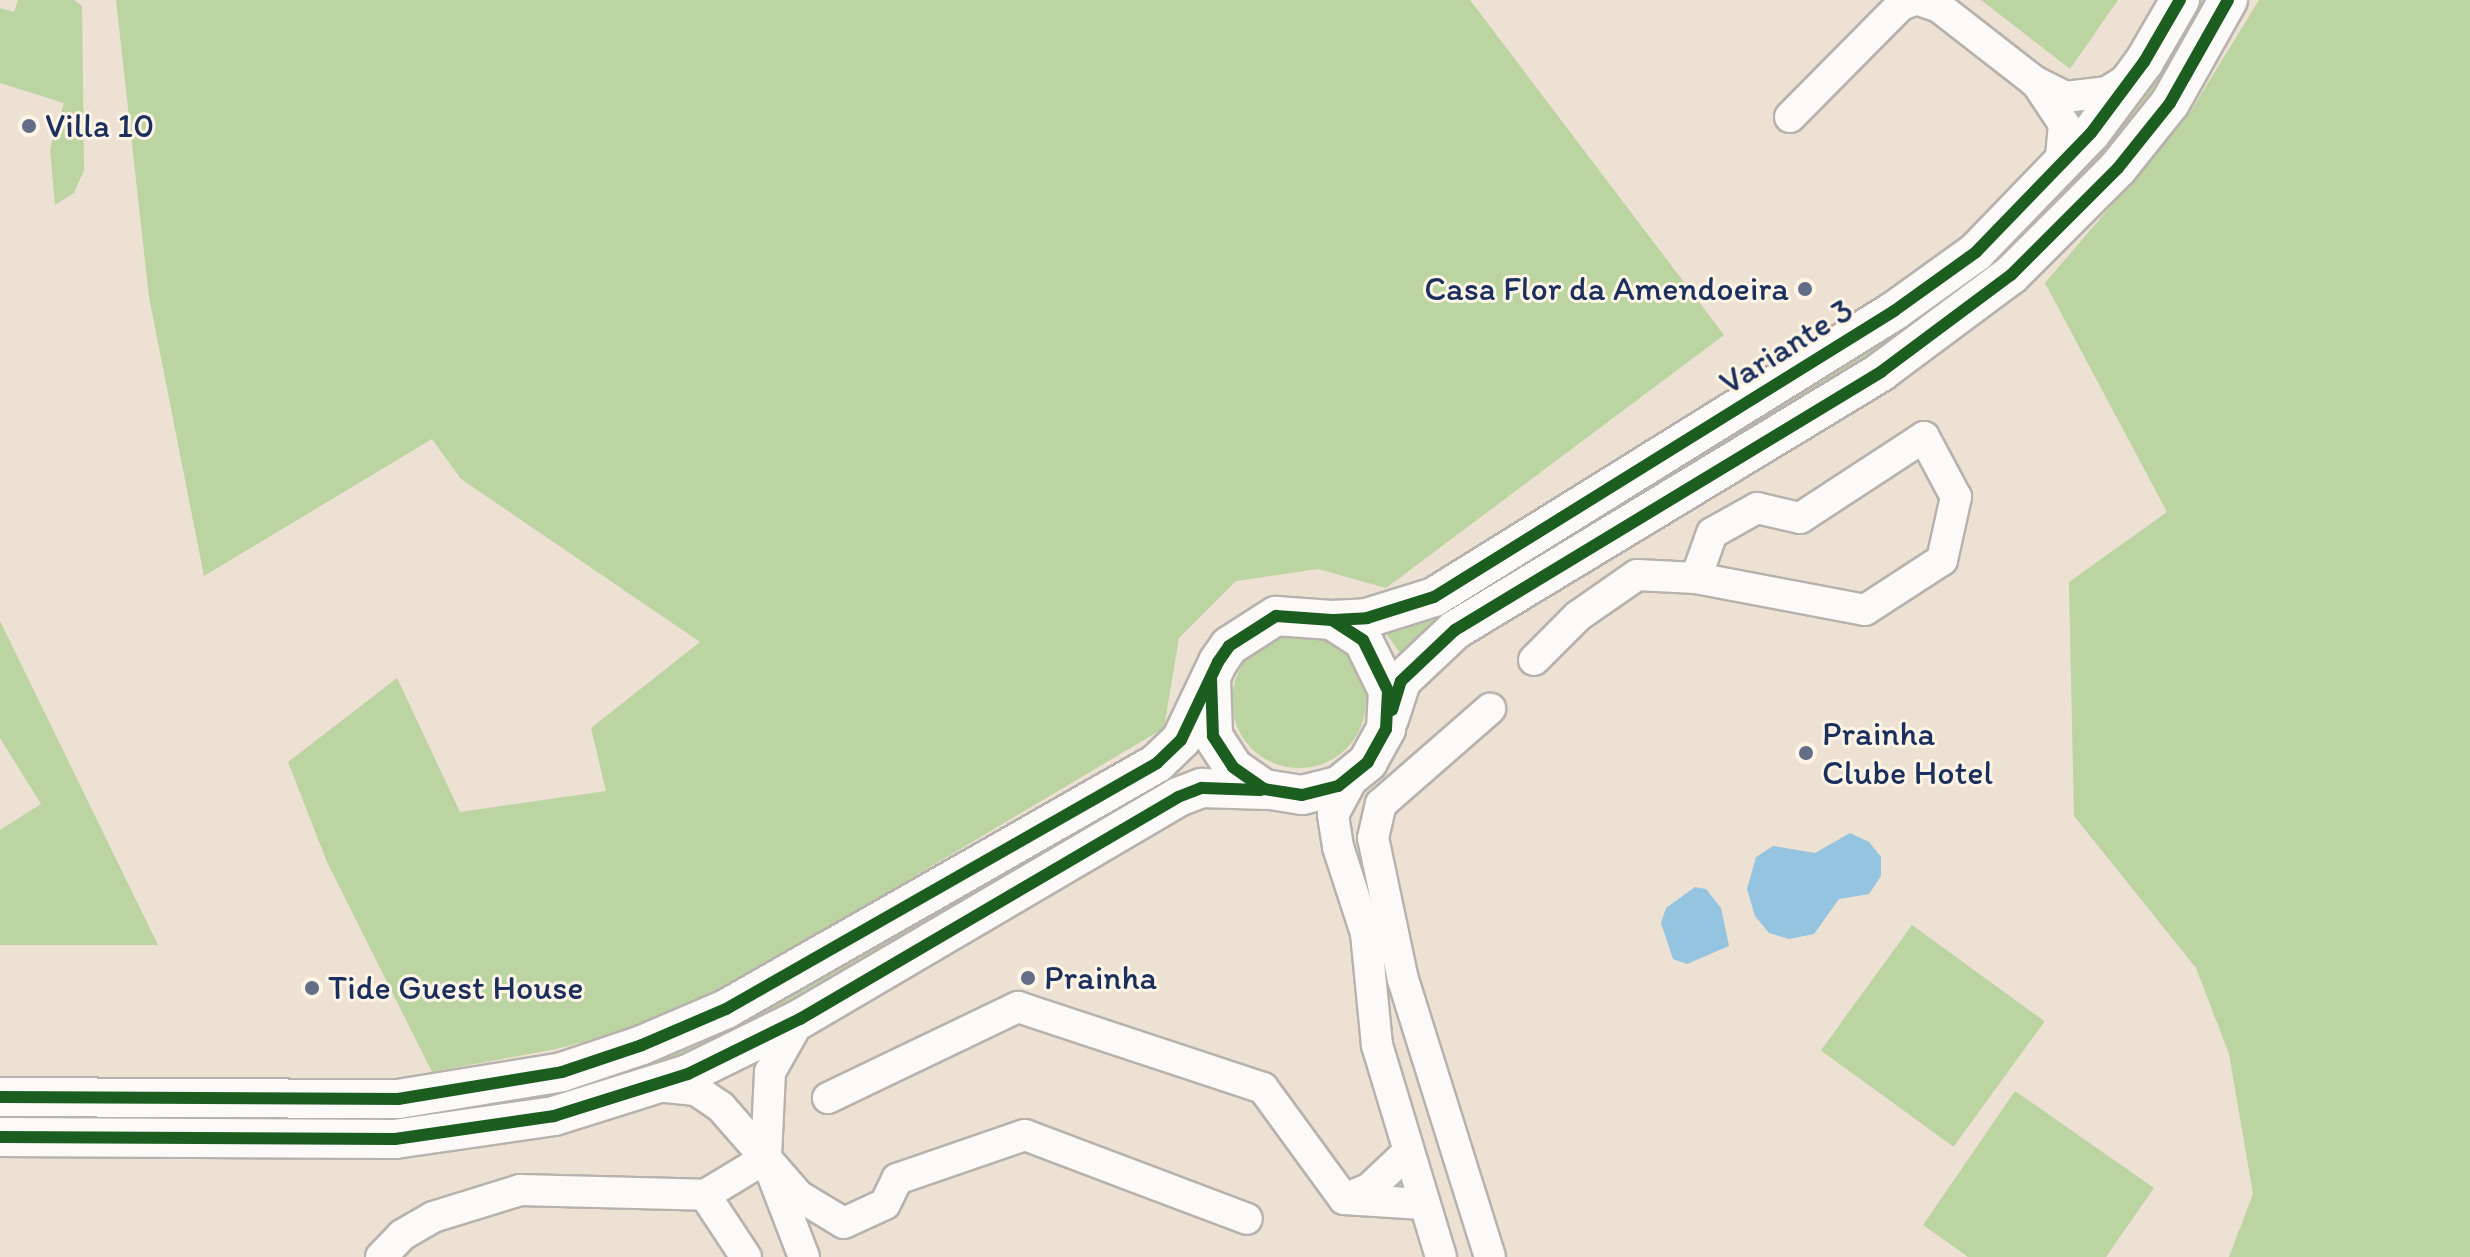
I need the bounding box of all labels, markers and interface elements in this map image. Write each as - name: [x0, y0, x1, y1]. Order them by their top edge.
- place label: Villa 10: [45, 106, 154, 146]
- marker: Villa 10: [20, 117, 38, 135]
- place label: Casa Flor da Amendoeira: [1425, 269, 1789, 309]
- marker: Casa Flor da Amendoeira: [1796, 280, 1814, 298]
- street label: Variante 3: [1712, 289, 1860, 403]
- place label: Prainha Clube Hotel: [1822, 713, 1993, 792]
- marker: Prainha Clube Hotel: [1797, 744, 1815, 762]
- place label: Prainha: [1044, 958, 1157, 998]
- place label: Tide Guest House: [328, 968, 583, 1008]
- marker: Prainha: [1019, 969, 1037, 987]
- marker: Tide Guest House: [303, 979, 321, 997]

